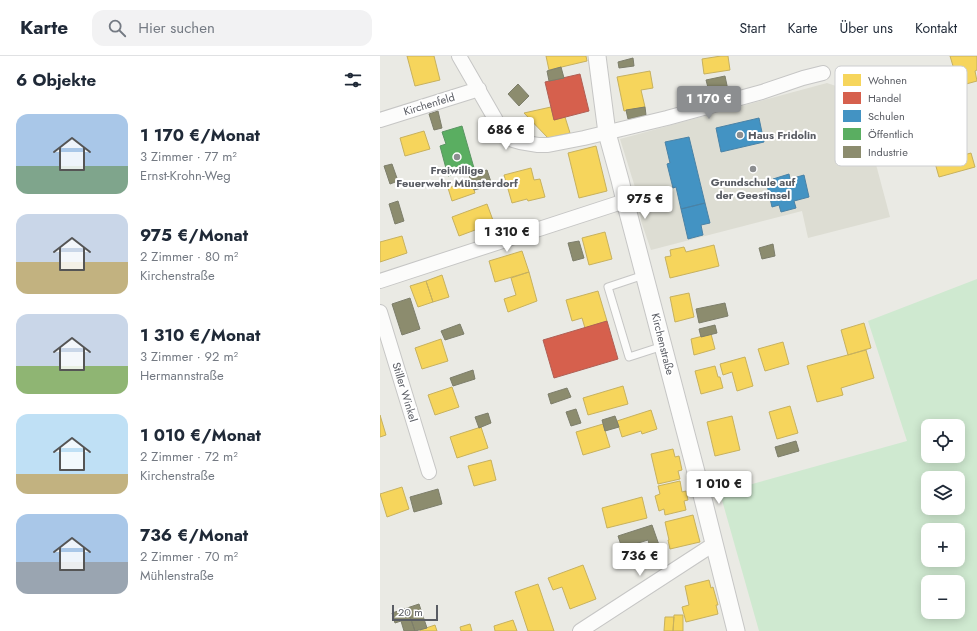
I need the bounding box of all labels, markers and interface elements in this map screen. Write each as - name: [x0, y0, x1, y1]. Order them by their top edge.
- search box: [92, 10, 372, 46]
- text: Karte: [20, 14, 68, 41]
- icon: search: [106, 17, 128, 39]
- text: Hier suchen: [138, 17, 215, 39]
- text: Start: [740, 18, 766, 38]
- text: Karte: [788, 18, 818, 38]
- text: Über uns: [840, 18, 893, 38]
- text: Kontakt: [915, 18, 957, 38]
- legend: [835, 66, 967, 166]
- text: 6 Objekte: [16, 68, 96, 92]
- icon: filters: [342, 69, 364, 91]
- text: Wohnen: [868, 72, 907, 88]
- pin: 1 170 €: [672, 86, 746, 120]
- street label: Kirchenfeld: [401, 89, 457, 119]
- text: 1 170 €: [686, 89, 732, 108]
- text: Handel: [868, 90, 901, 106]
- text: Schulen: [868, 108, 905, 124]
- pin: 686 €: [478, 117, 534, 151]
- text: 686 €: [487, 120, 525, 139]
- text: 1 170 €/Monat: [140, 123, 260, 147]
- text: Öffentlich: [868, 126, 914, 142]
- place label: Haus Fridolin: [748, 127, 816, 143]
- icon: home: [48, 130, 96, 178]
- marker: Haus Fridolin: [735, 130, 745, 140]
- text: Industrie: [868, 144, 908, 160]
- text: 3 Zimmer · 77 m²: [140, 147, 237, 166]
- marker: Freiwillige Feuerwehr Münsterdorf: [452, 152, 462, 162]
- place label: Freiwillige Feuerwehr Münsterdorf: [396, 162, 519, 191]
- marker: Grundschule auf der Geestinsel: [748, 164, 758, 174]
- text: Ernst-Krohn-Weg: [140, 166, 231, 185]
- place label: Grundschule auf der Geestinsel: [711, 174, 796, 203]
- pin: 975 €: [617, 186, 673, 220]
- text: 975 €: [627, 189, 663, 208]
- pin: 1 310 €: [470, 219, 544, 253]
- text: 1 310 €: [484, 222, 530, 241]
- text: 975 €/Monat: [140, 223, 248, 247]
- icon: home: [48, 230, 96, 278]
- text: 2 Zimmer · 80 m²: [140, 247, 238, 266]
- text: Kirchenstraße: [140, 266, 215, 285]
- street label: Kirchenstraße: [648, 311, 678, 377]
- text: 1 310 €/Monat: [140, 323, 260, 347]
- icon: home: [48, 330, 96, 378]
- text: 3 Zimmer · 92 m²: [140, 347, 238, 366]
- street label: Stiller Winkel: [388, 360, 422, 424]
- text: Hermannstraße: [140, 366, 224, 385]
- map controls: [921, 419, 965, 619]
- button: locate: [921, 419, 965, 463]
- text: 1 010 €/Monat: [140, 423, 261, 447]
- icon: home: [48, 430, 96, 478]
- text: 2 Zimmer · 72 m²: [140, 447, 238, 466]
- text: Kirchenstraße: [140, 466, 215, 485]
- pin: 1 010 €: [682, 471, 756, 505]
- button: layers: [921, 471, 965, 515]
- text: 1 010 €: [696, 474, 742, 493]
- text: 736 €/Monat: [140, 523, 248, 547]
- button: +: [921, 523, 965, 567]
- icon: home: [48, 530, 96, 578]
- pin: 736 €: [612, 543, 668, 577]
- text: 736 €: [621, 546, 659, 565]
- text: 2 Zimmer · 70 m²: [140, 547, 238, 566]
- text: Mühlenstraße: [140, 566, 214, 585]
- button: −: [921, 575, 965, 619]
- scale bar: [392, 603, 438, 622]
- text: 20 m: [398, 604, 423, 620]

